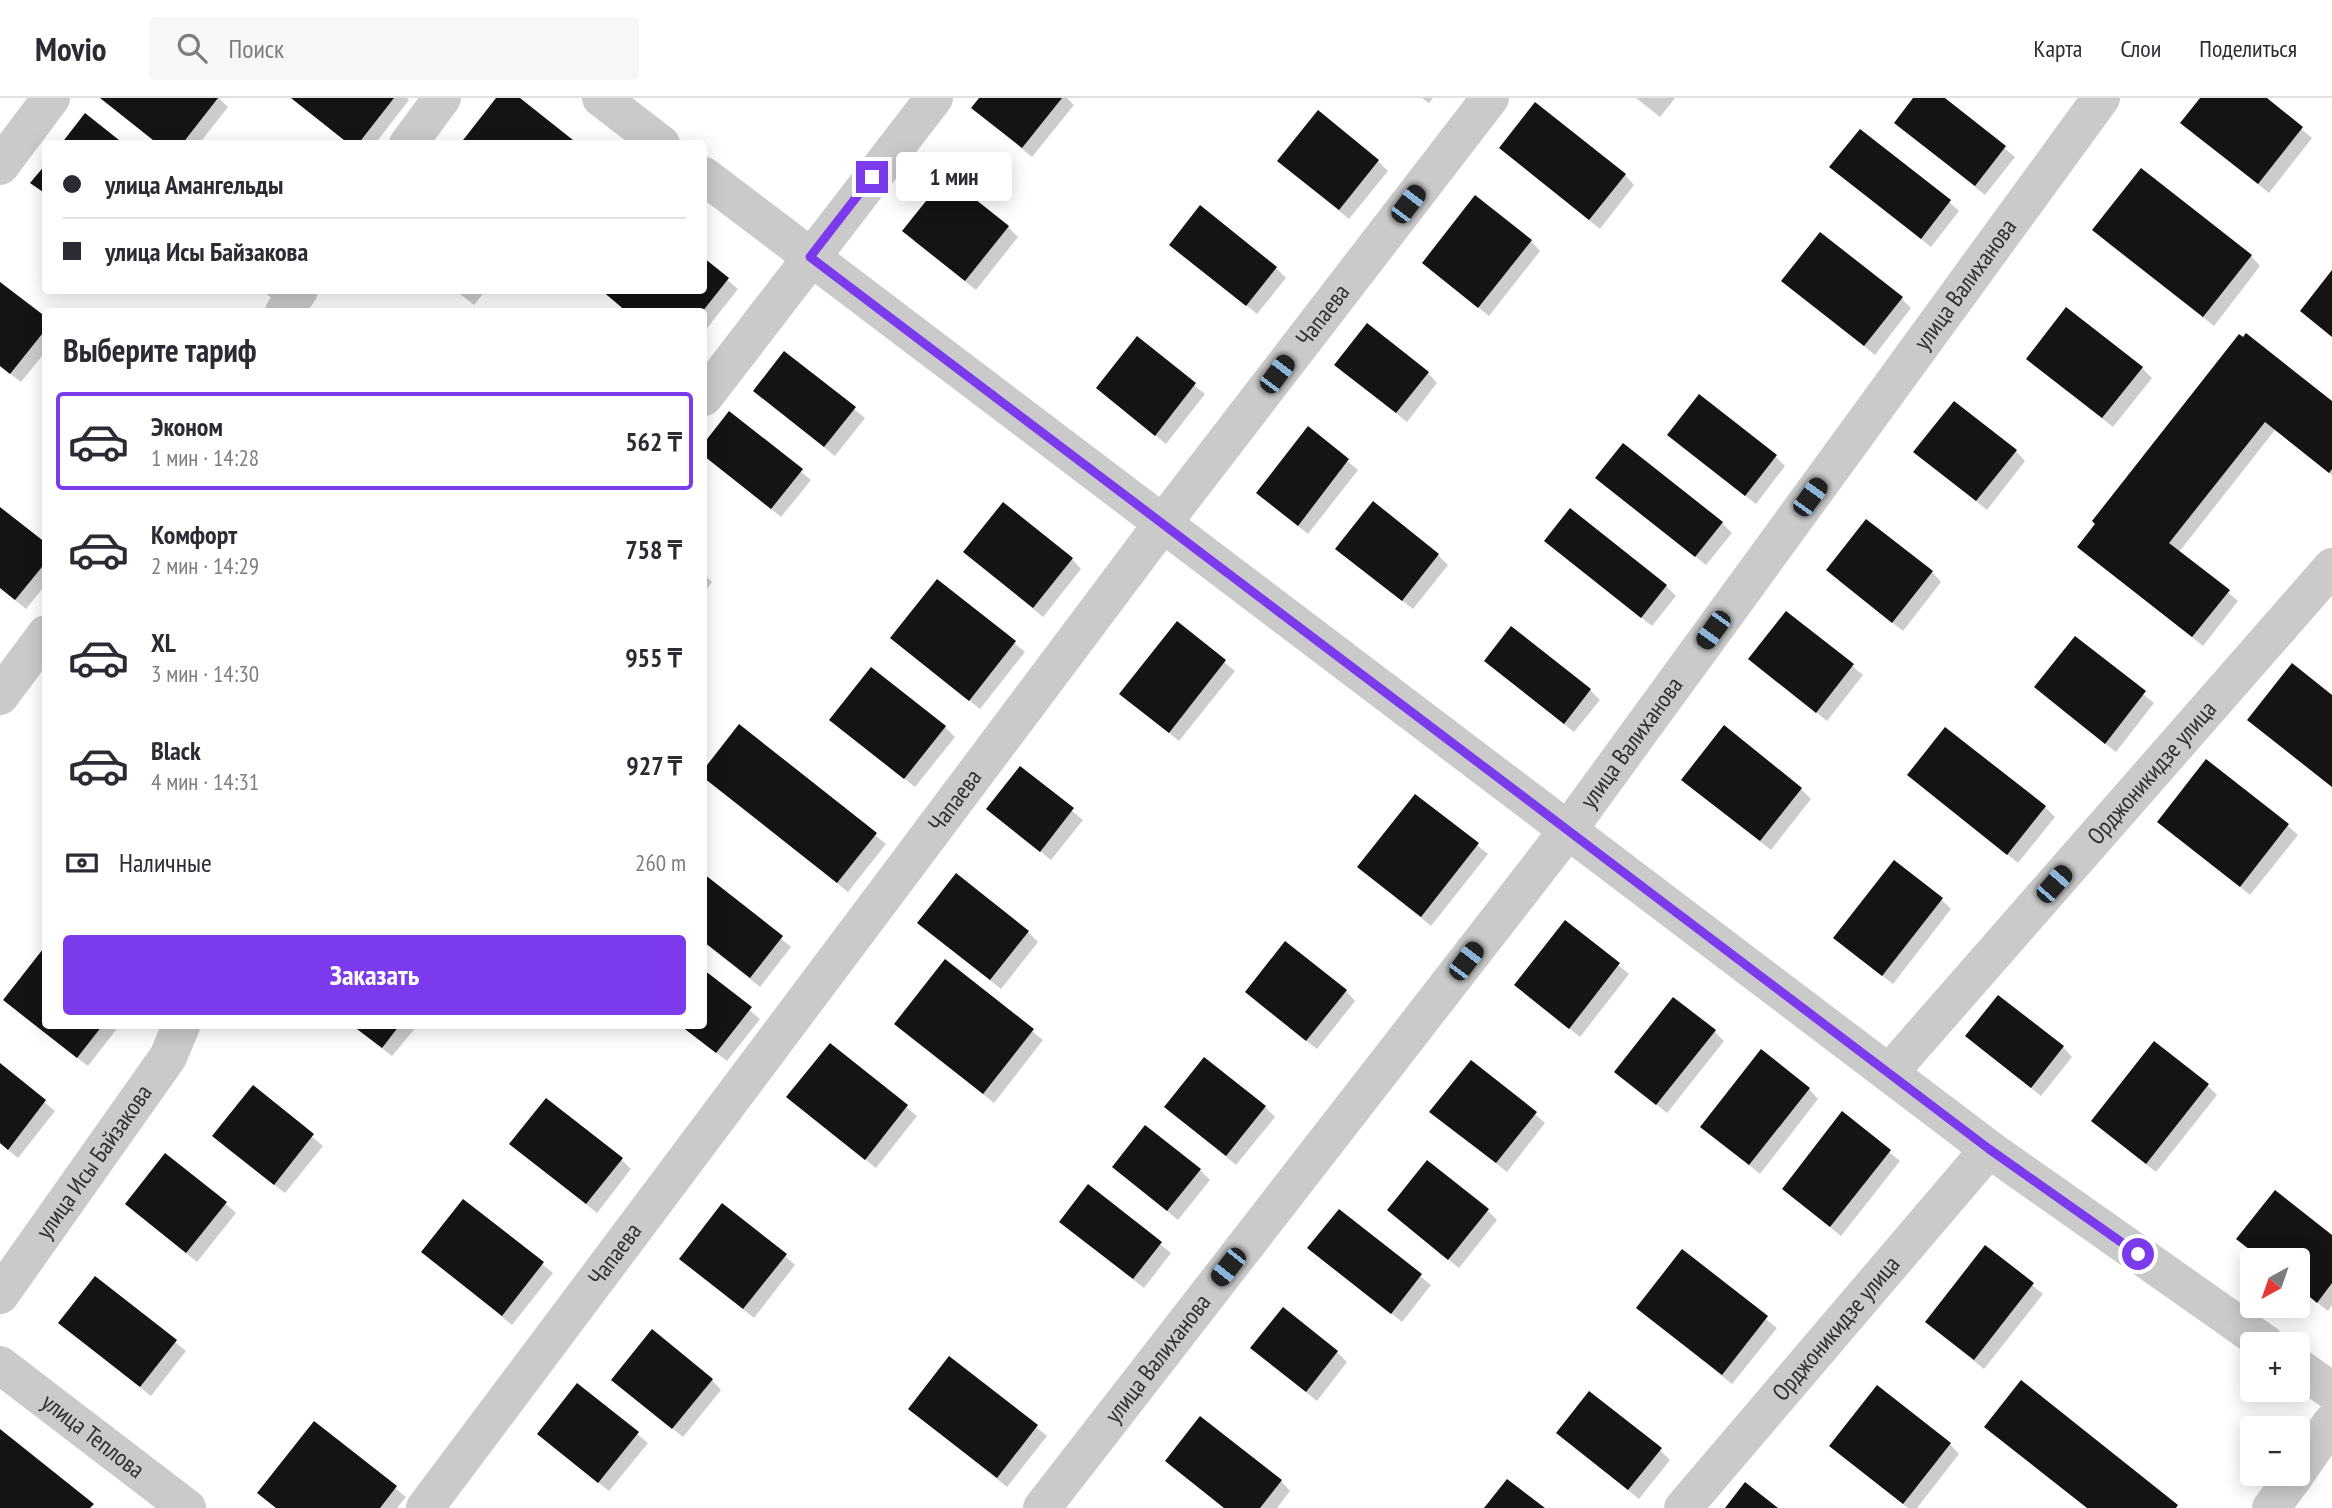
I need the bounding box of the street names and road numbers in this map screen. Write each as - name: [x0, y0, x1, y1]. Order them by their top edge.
- street label: улица Валиханова: [1907, 212, 2023, 356]
- street label: Чапаева: [1289, 278, 1356, 352]
- street label: улица Валиханова: [1573, 671, 1689, 814]
- street label: Орджоникидзе улица: [2080, 694, 2223, 851]
- street label: Чапаева: [921, 763, 988, 838]
- street label: улица Исы Байзакова: [29, 1078, 159, 1245]
- street label: Чапаева: [581, 1217, 648, 1291]
- street label: Орджоникидзе улица: [1765, 1249, 1906, 1407]
- street label: улица Валиханова: [1098, 1288, 1217, 1429]
- street label: улица Теплова: [35, 1386, 151, 1485]

